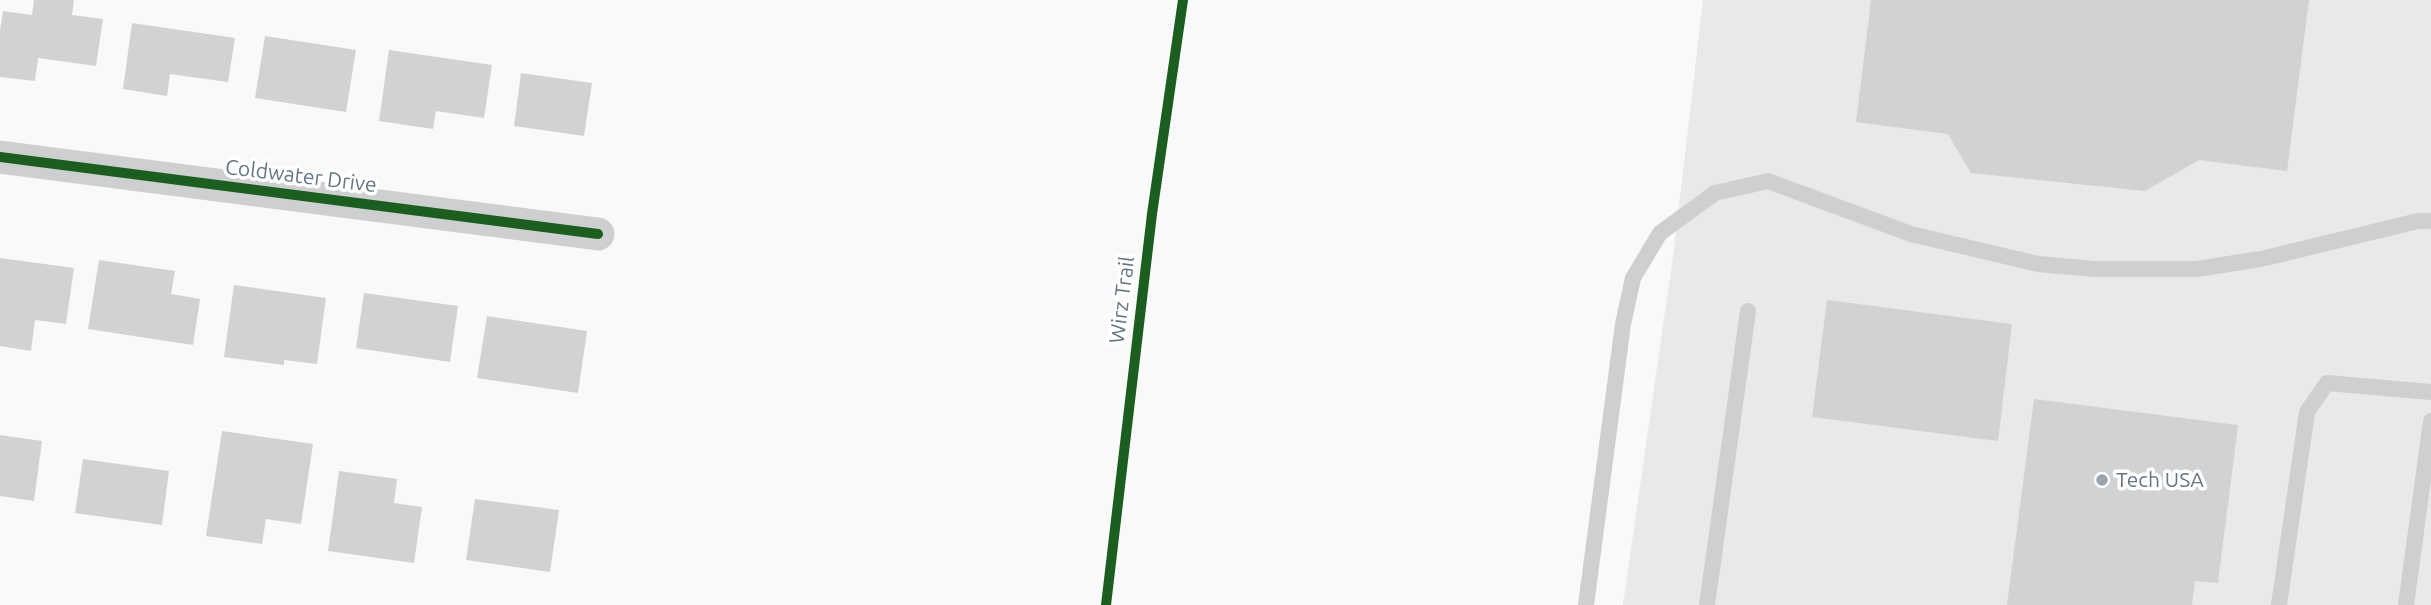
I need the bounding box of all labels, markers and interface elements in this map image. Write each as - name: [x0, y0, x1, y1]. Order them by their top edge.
- street label: Coldwater Drive: [224, 154, 378, 198]
- street label: Wirz Trail: [1104, 255, 1140, 345]
- place label: Tech USA: [2116, 467, 2204, 493]
- marker: Tech USA: [2094, 472, 2110, 488]

